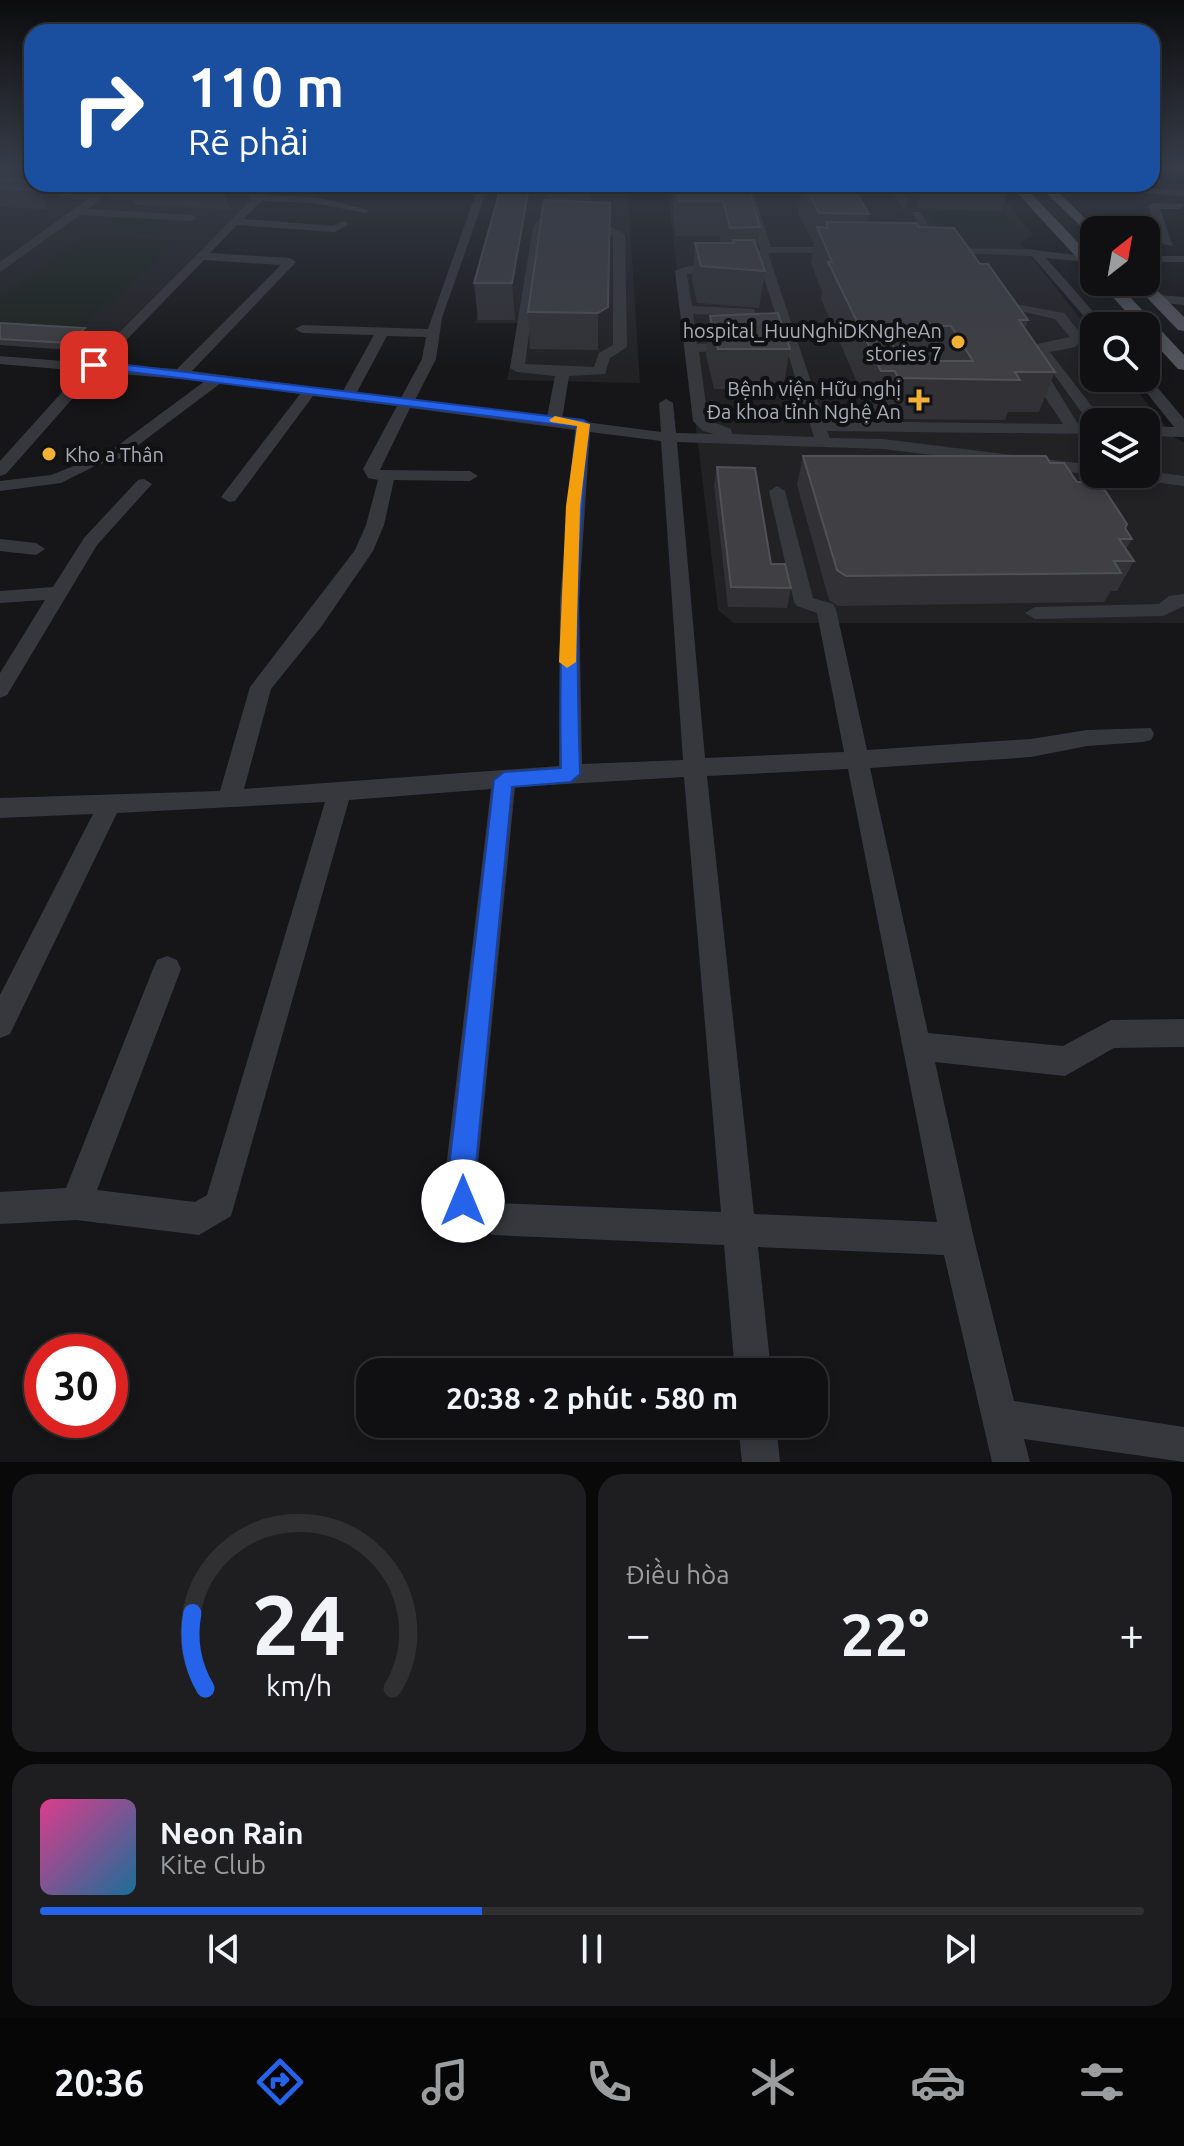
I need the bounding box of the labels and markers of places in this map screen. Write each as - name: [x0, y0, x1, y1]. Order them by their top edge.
- place label: hospital_HuuNghiDKNgheAn stories 7: [683, 319, 942, 365]
- pin: [60, 331, 128, 399]
- marker: hospital_HuuNghiDKNgheAn stories 7: [949, 333, 967, 351]
- place label: Bệnh viện Hữu nghị Đa khoa tỉnh Nghệ An: [707, 377, 901, 423]
- marker: Bệnh viện Hữu nghị Đa khoa tỉnh Nghệ An: [908, 389, 930, 411]
- place label: Kho a Thân: [65, 443, 164, 466]
- marker: Kho a Thân: [40, 445, 58, 463]

